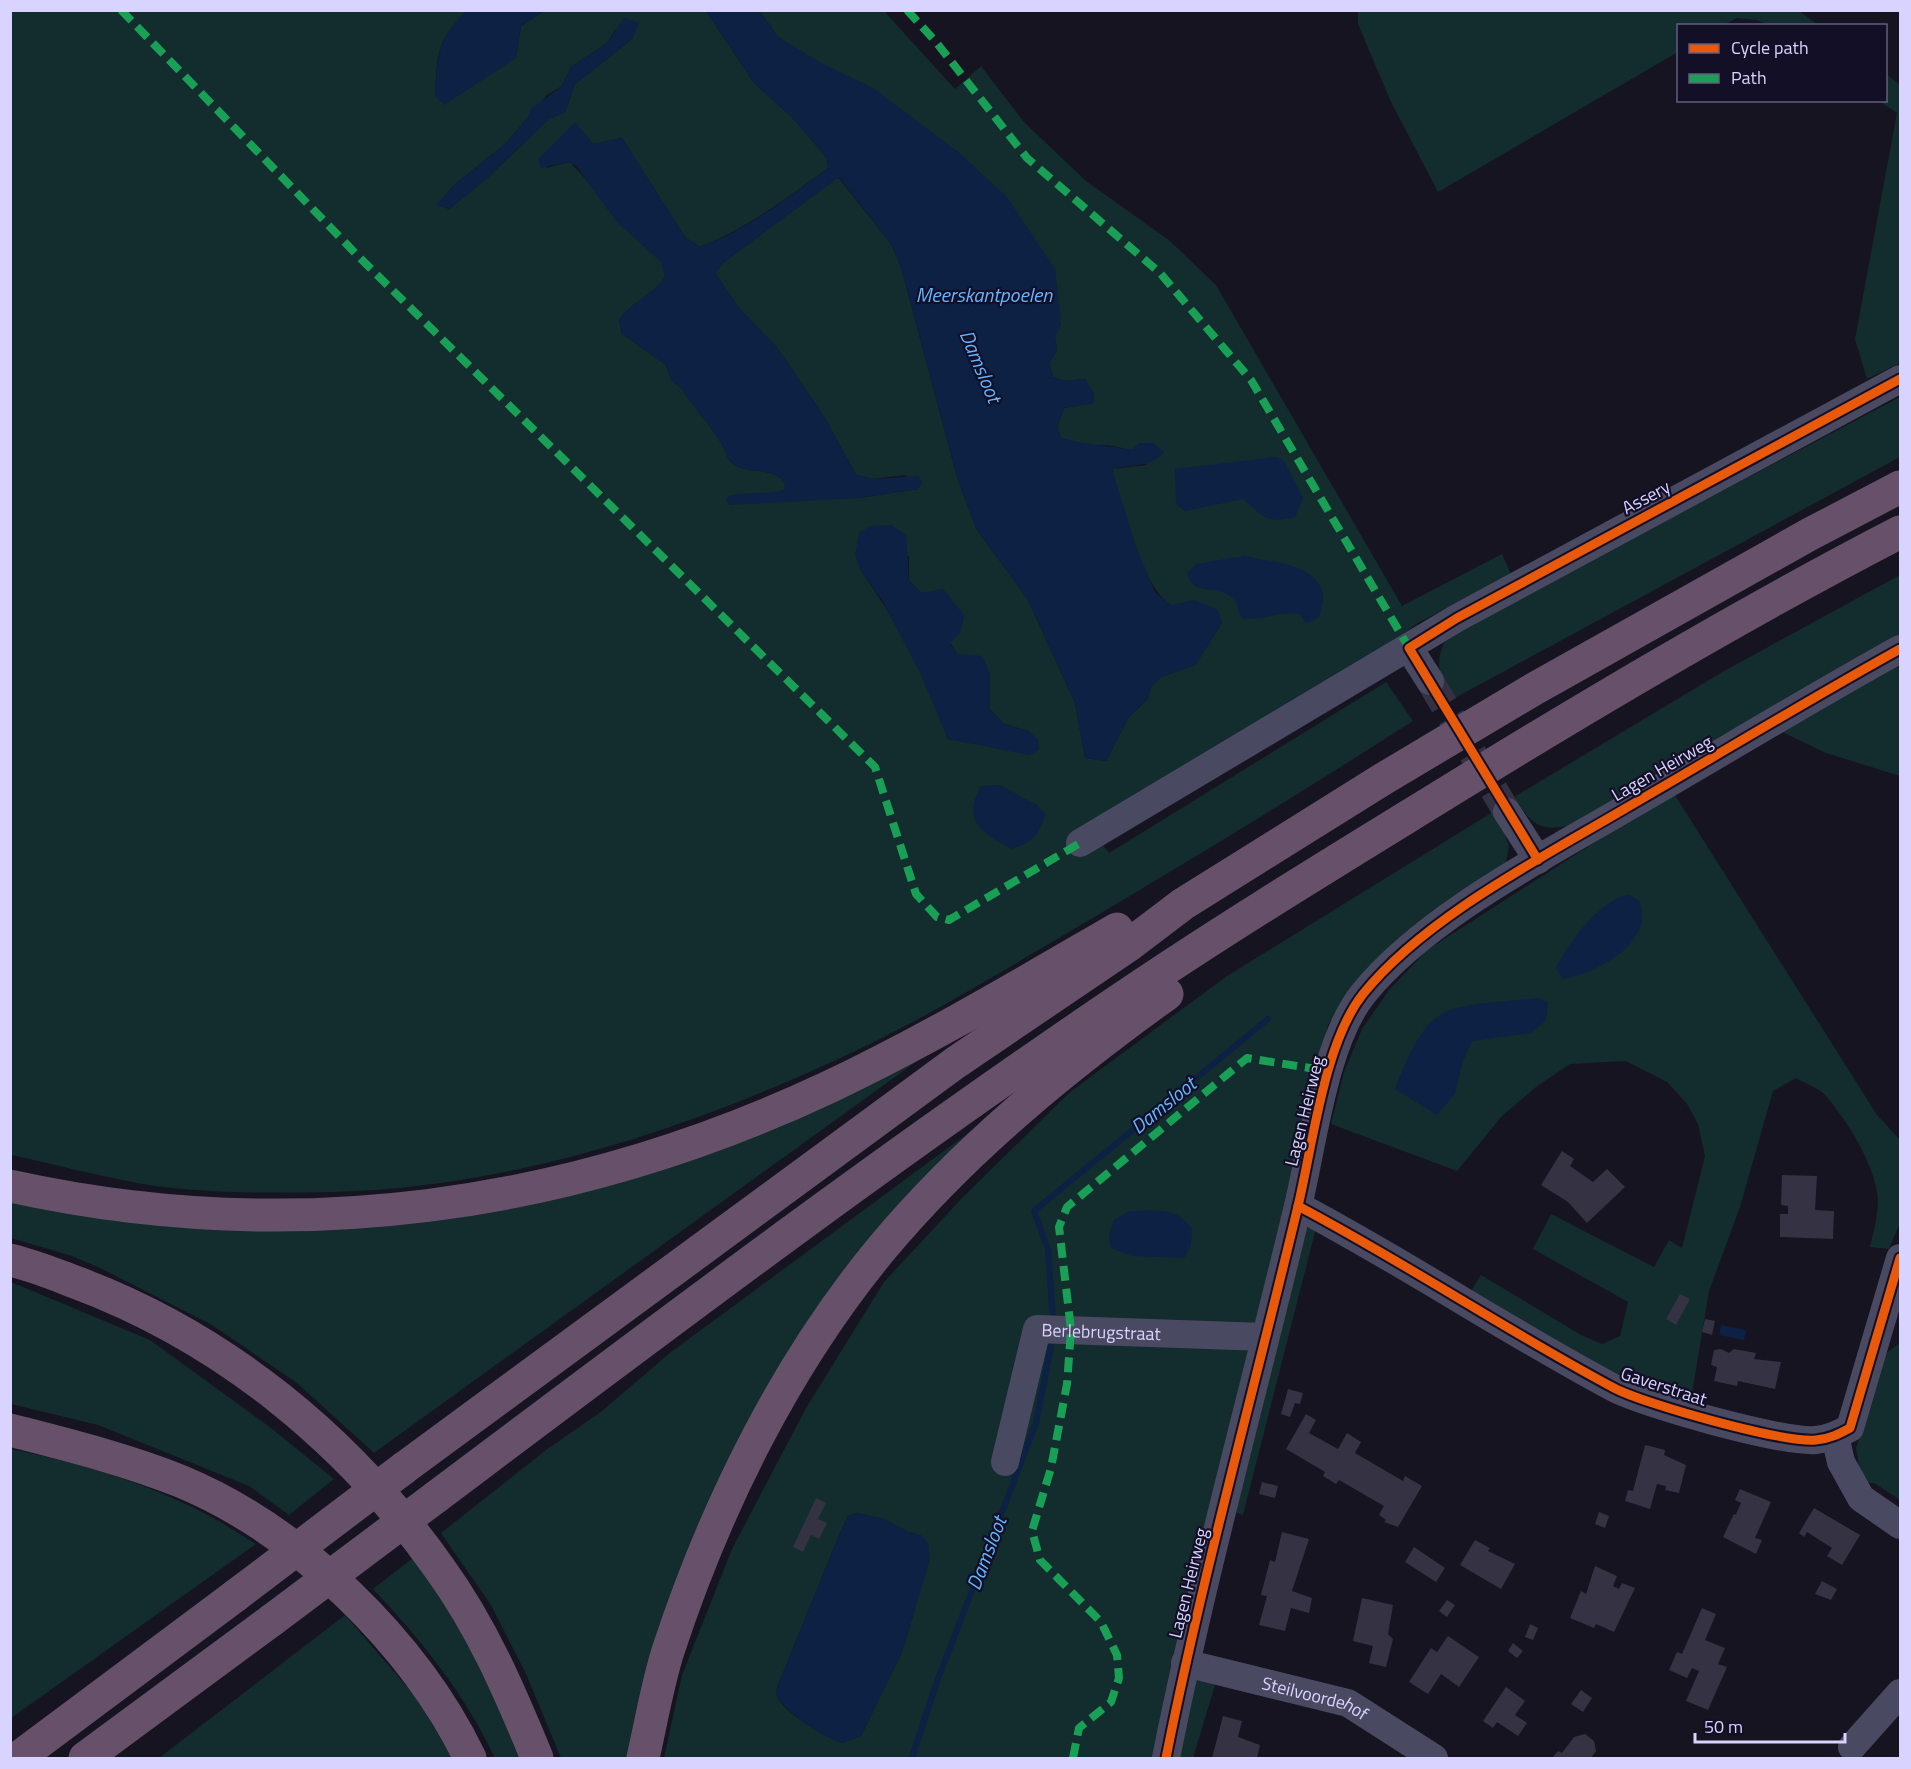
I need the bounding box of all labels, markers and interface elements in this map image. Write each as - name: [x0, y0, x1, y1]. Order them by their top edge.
- legend: [1677, 24, 1887, 102]
- text: Cycle path: [1731, 34, 1809, 61]
- text: Path: [1731, 64, 1767, 91]
- water label: Meerskantpoelen: [916, 279, 1053, 310]
- water label: Damsloot: [952, 325, 1011, 410]
- street label: Assery: [1617, 473, 1675, 521]
- street label: Lagen Heirweg: [1606, 728, 1718, 808]
- street label: Lagen Heirweg: [1277, 1053, 1331, 1169]
- water label: Damsloot: [1124, 1067, 1205, 1141]
- street label: Berlebrugstraat: [1041, 1316, 1162, 1347]
- street label: Gaverstraat: [1617, 1359, 1711, 1413]
- water label: Damsloot: [958, 1509, 1015, 1594]
- street label: Lagen Heirweg: [1161, 1525, 1215, 1641]
- street label: Steilvoordehof: [1259, 1669, 1374, 1726]
- scale bar: [1695, 1706, 1845, 1744]
- text: 50 m: [1704, 1713, 1743, 1740]

